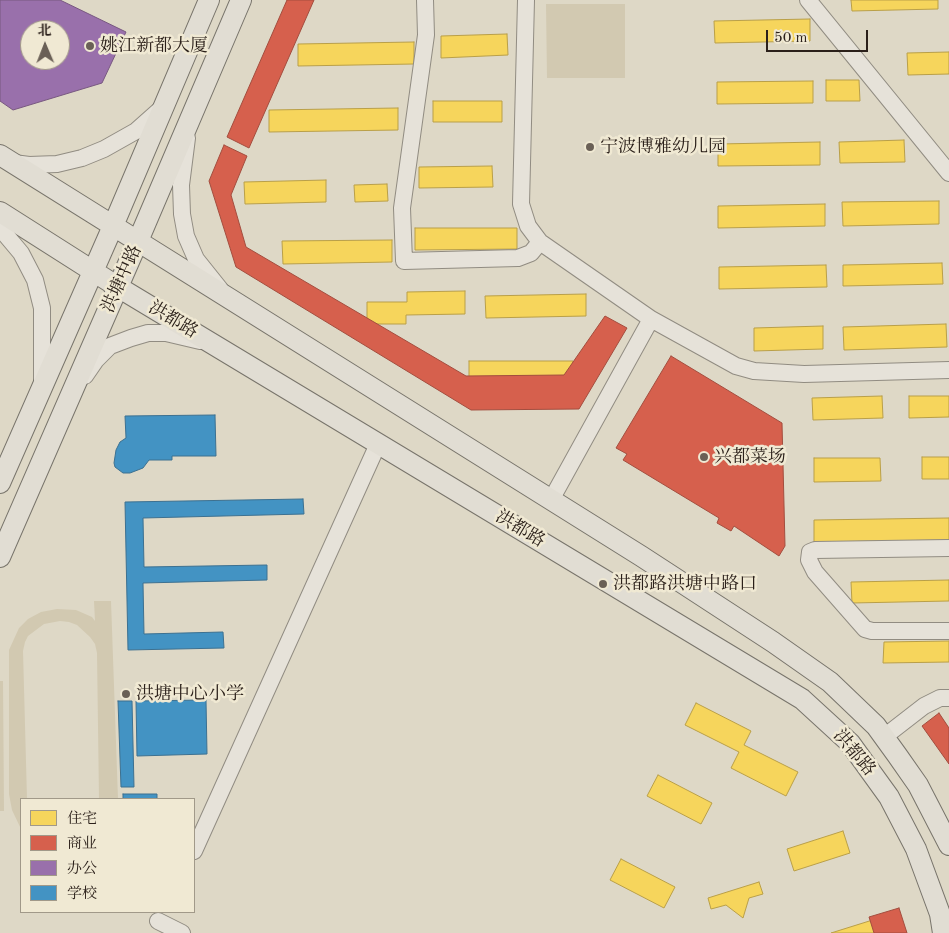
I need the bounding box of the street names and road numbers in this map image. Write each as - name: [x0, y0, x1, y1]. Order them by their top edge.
- street label: 洪塘中路: [97, 242, 147, 316]
- street label: 洪都路: [144, 297, 202, 343]
- street label: 洪都路: [491, 506, 549, 552]
- street label: 洪都路: [828, 725, 880, 781]

